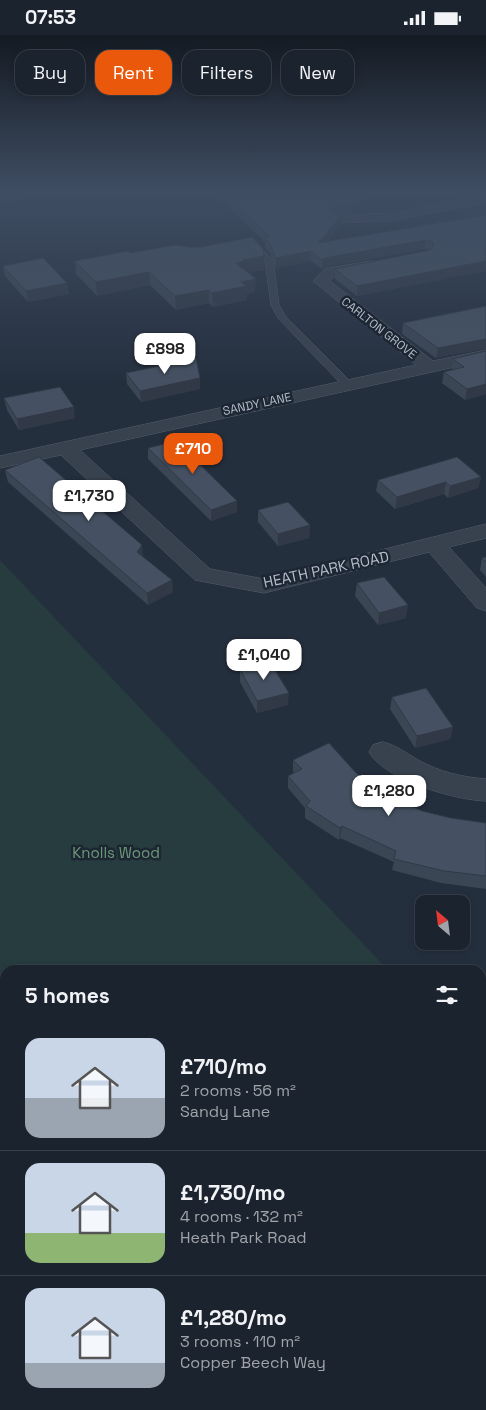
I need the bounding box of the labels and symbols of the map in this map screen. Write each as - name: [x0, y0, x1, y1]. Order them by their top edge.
- street label: CARLTON GROVE: [338, 294, 420, 363]
- pin: £898: [135, 333, 195, 375]
- street label: SANDY LANE: [221, 389, 293, 419]
- pin: £710: [163, 433, 223, 475]
- pin: £1,730: [48, 479, 130, 522]
- street label: HEATH PARK ROAD: [261, 546, 391, 592]
- pin: £1,040: [223, 639, 305, 681]
- pin: £1,280: [348, 775, 430, 817]
- park label: Knolls Wood: [72, 843, 160, 862]
- north arrow: [415, 895, 470, 950]

